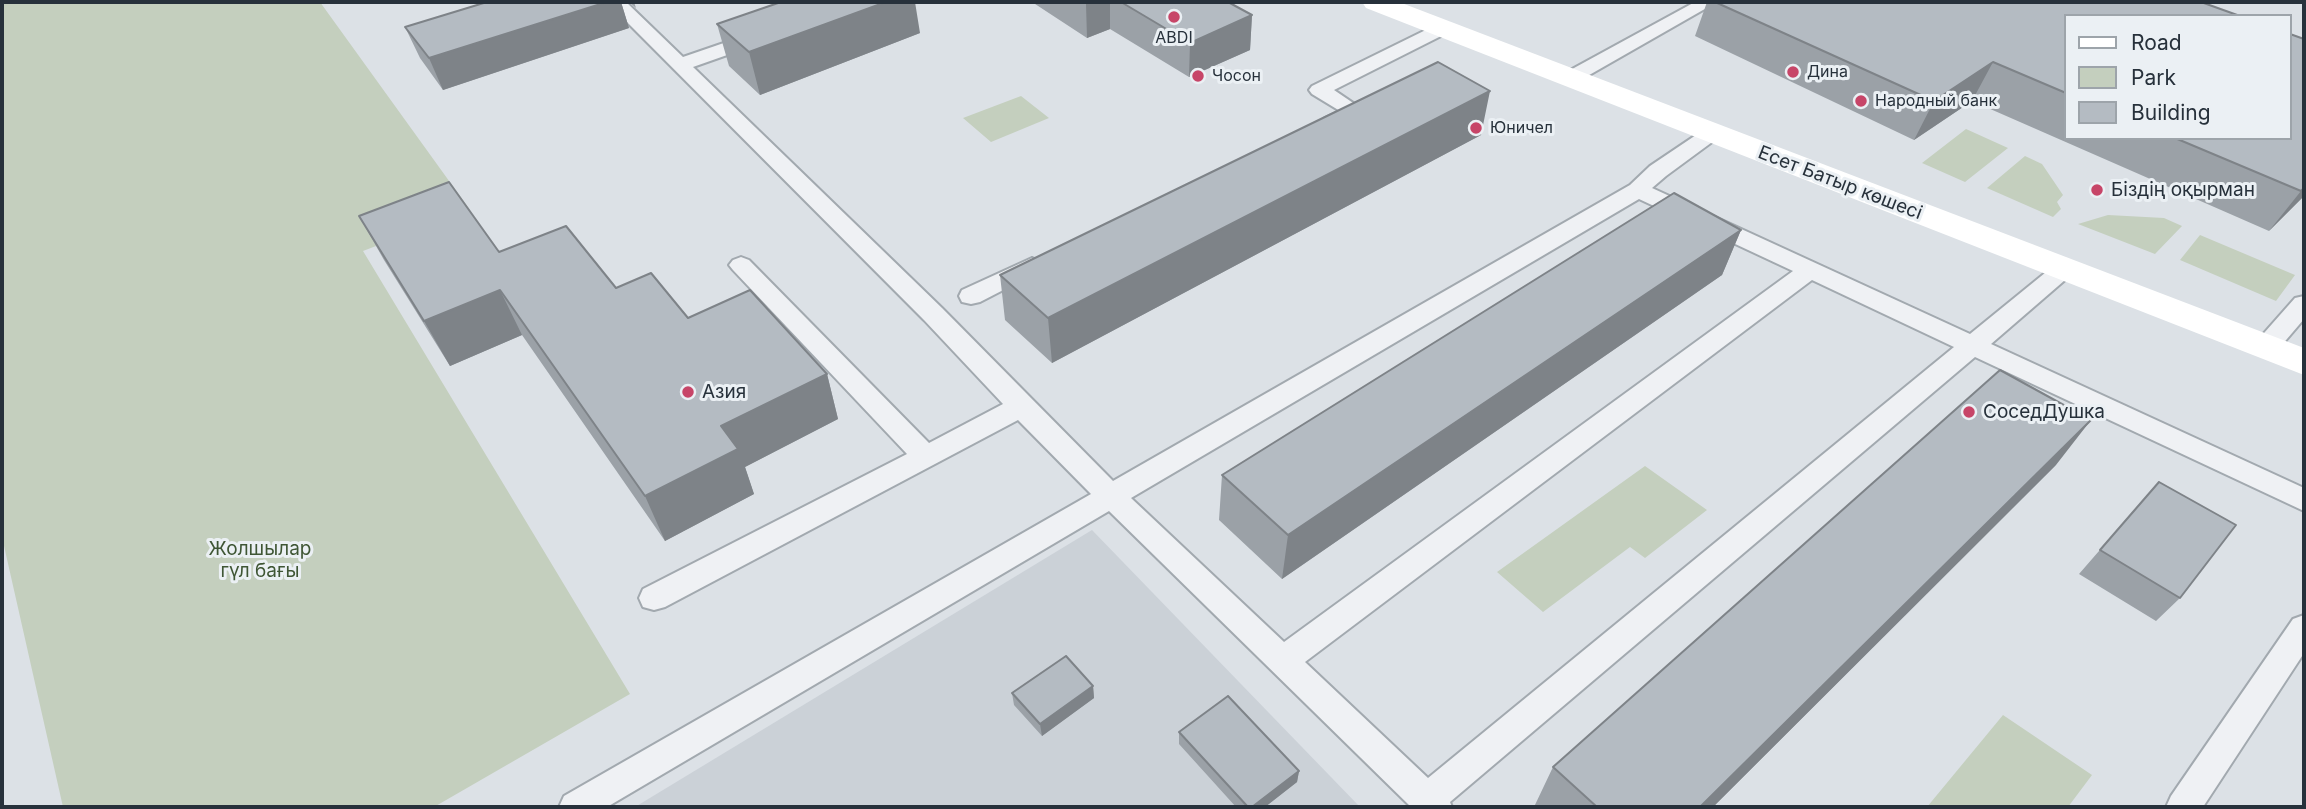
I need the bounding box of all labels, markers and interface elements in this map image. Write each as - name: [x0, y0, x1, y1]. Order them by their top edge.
- marker: ABDI: [1166, 9, 1182, 25]
- legend: [2064, 14, 2292, 140]
- place label: ABDI: [1155, 28, 1193, 48]
- text: Road: [2131, 30, 2182, 55]
- place label: Дина: [1807, 62, 1848, 82]
- marker: Дина: [1785, 64, 1801, 80]
- text: Park: [2131, 65, 2176, 90]
- place label: Чосон: [1212, 66, 1261, 86]
- marker: Чосон: [1190, 68, 1206, 84]
- place label: Народный банк: [1875, 91, 1997, 111]
- marker: Народный банк: [1853, 93, 1869, 109]
- text: Building: [2131, 100, 2211, 125]
- place label: Юничел: [1490, 118, 1553, 138]
- marker: Юничел: [1468, 120, 1484, 136]
- street label: Есет Батыр көшесі: [1755, 141, 1925, 225]
- place label: Біздің оқырман: [2111, 179, 2255, 201]
- marker: Біздің оқырман: [2089, 182, 2105, 198]
- place label: Азия: [702, 381, 746, 403]
- marker: Азия: [680, 384, 696, 400]
- place label: СоседДушка: [1983, 401, 2105, 423]
- marker: СоседДушка: [1961, 404, 1977, 420]
- park label: Жолшылар гүл бағы: [209, 538, 311, 582]

